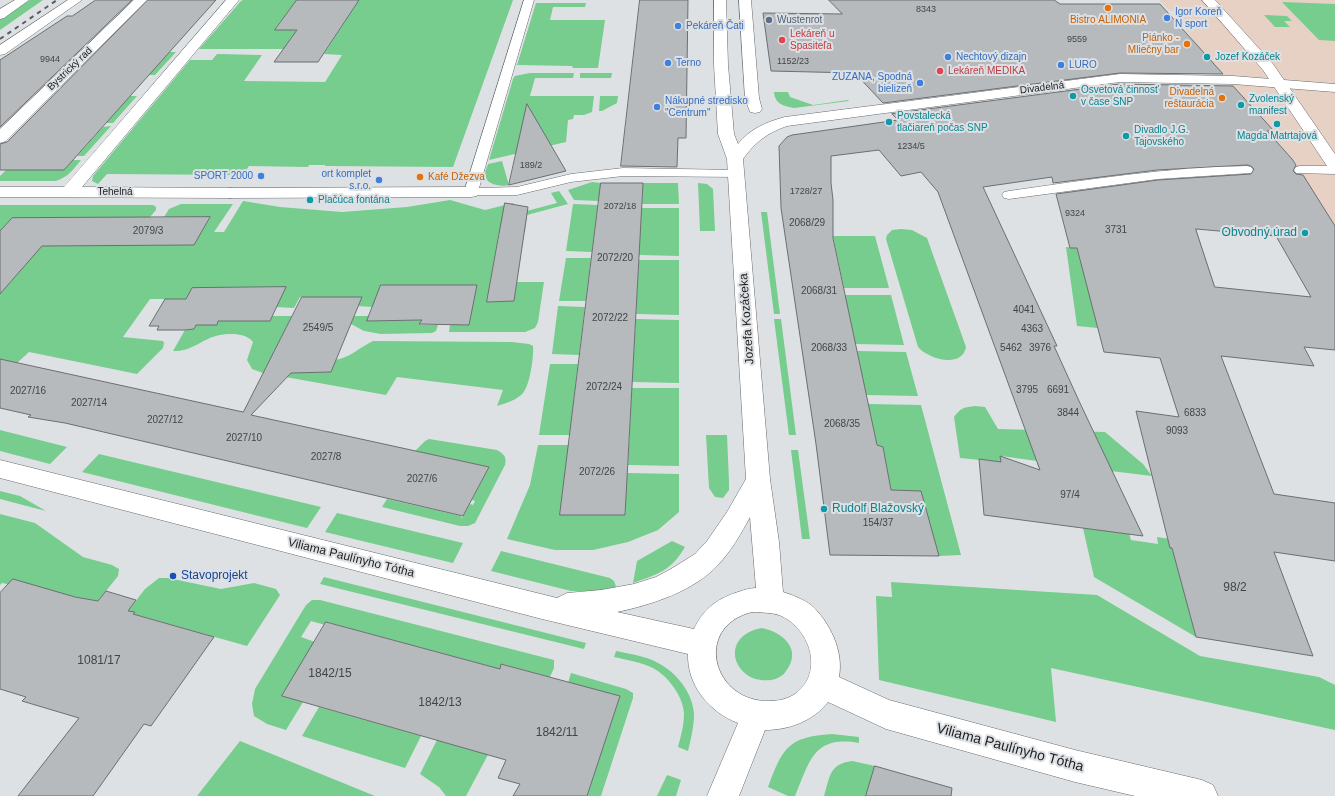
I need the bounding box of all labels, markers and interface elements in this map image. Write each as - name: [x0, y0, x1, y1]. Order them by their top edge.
- marker: Bistro ALIMONIA: [1103, 3, 1113, 13]
- house number: 8343: [916, 5, 936, 15]
- place label: Igor Koreň N sport: [1175, 6, 1222, 30]
- marker: Igor Koreň N sport: [1162, 13, 1172, 23]
- place label: Wustenrot: [777, 14, 822, 26]
- place label: Bistro ALIMONIA: [1070, 14, 1146, 26]
- marker: Wustenrot: [764, 15, 774, 25]
- place label: Pekáreň Čati: [686, 20, 744, 32]
- marker: Pekáreň Čati: [673, 21, 683, 31]
- place label: Lekáreň u Spasiteľa: [790, 28, 834, 52]
- place label: Piánko - Mliečny bar: [1128, 32, 1179, 56]
- marker: Lekáreň u Spasiteľa: [777, 35, 787, 45]
- house number: 9559: [1067, 35, 1087, 45]
- marker: Piánko - Mliečny bar: [1182, 39, 1192, 49]
- street label: Bystrický rad: [45, 45, 95, 93]
- place label: Nechtový dizajn: [956, 51, 1027, 63]
- place label: Jozef Kozáček: [1215, 51, 1280, 63]
- marker: Nechtový dizajn: [943, 52, 953, 62]
- marker: Jozef Kozáček: [1202, 52, 1212, 62]
- house number: 9944: [40, 55, 60, 65]
- place label: Terno: [676, 57, 701, 69]
- house number: 1152/23: [777, 57, 809, 67]
- marker: Terno: [663, 58, 673, 68]
- place label: LURO: [1069, 59, 1097, 71]
- marker: LURO: [1056, 60, 1066, 70]
- place label: Lekáreň MEDIKA: [948, 65, 1025, 77]
- marker: Lekáreň MEDIKA: [935, 66, 945, 76]
- place label: ZUZANA, Spodná bielizeň: [832, 71, 912, 94]
- marker: ZUZANA, Spodná bielizeň: [915, 78, 925, 88]
- street label: Divadelná: [1019, 79, 1065, 97]
- place label: Osvetová činnosť v čase SNP: [1081, 84, 1159, 108]
- place label: Divadelná reštaurácia: [1165, 86, 1214, 110]
- marker: Osvetová činnosť v čase SNP: [1068, 91, 1078, 101]
- marker: Divadelná reštaurácia: [1217, 93, 1227, 103]
- place label: Zvolenský manifest: [1249, 93, 1294, 116]
- place label: Nákupné stredisko "Centrum": [665, 95, 748, 118]
- marker: Zvolenský manifest: [1236, 100, 1246, 110]
- marker: Nákupné stredisko "Centrum": [652, 102, 662, 112]
- place label: Povstalecká tlačiareň počas SNP: [897, 110, 988, 134]
- marker: Povstalecká tlačiareň počas SNP: [884, 117, 894, 127]
- marker: Magda Matrtajová: [1272, 119, 1282, 129]
- place label: Divadlo J.G. Tajovského: [1134, 124, 1188, 148]
- place label: Magda Matrtajová: [1237, 130, 1317, 142]
- marker: Divadlo J.G. Tajovského: [1121, 131, 1131, 141]
- house number: 1234/5: [897, 142, 925, 152]
- house number: 189/2: [520, 161, 542, 171]
- place label: ort komplet s.r.o.: [322, 168, 371, 192]
- place label: SPORT 2000: [194, 170, 253, 182]
- marker: SPORT 2000: [256, 171, 266, 181]
- place label: Kafé Džezva: [428, 171, 485, 183]
- marker: Kafé Džezva: [415, 172, 425, 182]
- marker: ort komplet s.r.o.: [374, 175, 384, 185]
- street label: Tehelná: [97, 186, 133, 198]
- house number: 1728/27: [790, 187, 822, 197]
- place label: Plačúca fontána: [318, 194, 390, 206]
- marker: Plačúca fontána: [305, 195, 315, 205]
- house number: 2072/18: [604, 202, 636, 212]
- house number: 9324: [1065, 209, 1085, 219]
- house number: 2068/29: [789, 217, 825, 229]
- house number: 3731: [1105, 224, 1127, 236]
- house number: 2079/3: [133, 225, 163, 237]
- place label: Obvodný úrad: [1222, 226, 1297, 240]
- marker: Obvodný úrad: [1300, 228, 1310, 238]
- house number: 2072/20: [597, 252, 633, 264]
- street label: Jozefa Kozáčeka: [737, 273, 757, 365]
- house number: 2068/31: [801, 285, 837, 297]
- house number: 4041: [1013, 304, 1035, 316]
- house number: 2072/22: [592, 312, 628, 324]
- house number: 2549/5: [303, 322, 333, 334]
- house number: 4363: [1021, 323, 1043, 335]
- house number: 2068/33: [811, 342, 847, 354]
- house number: 5462: [1000, 342, 1022, 354]
- house number: 3976: [1029, 342, 1051, 354]
- house number: 2072/24: [586, 381, 622, 393]
- house number: 3795: [1016, 384, 1038, 396]
- house number: 6691: [1047, 384, 1069, 396]
- house number: 2027/16: [10, 385, 46, 397]
- house number: 2027/14: [71, 397, 107, 409]
- house number: 3844: [1057, 407, 1079, 419]
- house number: 6833: [1184, 407, 1206, 419]
- house number: 2027/12: [147, 414, 183, 426]
- house number: 2068/35: [824, 418, 860, 430]
- house number: 9093: [1166, 425, 1188, 437]
- house number: 2027/10: [226, 432, 262, 444]
- house number: 2027/8: [311, 451, 341, 463]
- house number: 2072/26: [579, 466, 615, 478]
- house number: 2027/6: [407, 473, 437, 485]
- house number: 97/4: [1060, 489, 1080, 501]
- place label: Rudolf Blažovský: [832, 502, 924, 516]
- marker: Rudolf Blažovský: [819, 504, 829, 514]
- house number: 154/37: [863, 517, 893, 529]
- street label: Viliama Paulínyho Tótha: [286, 535, 416, 581]
- place label: Stavoprojekt: [181, 569, 248, 583]
- marker: Stavoprojekt: [168, 571, 178, 581]
- house number: 98/2: [1223, 581, 1247, 595]
- house number: 1081/17: [77, 654, 121, 668]
- house number: 1842/15: [308, 667, 352, 681]
- house number: 1842/13: [418, 696, 462, 710]
- street label: Viliama Paulínyho Tótha: [935, 720, 1085, 776]
- house number: 1842/11: [536, 726, 578, 740]

